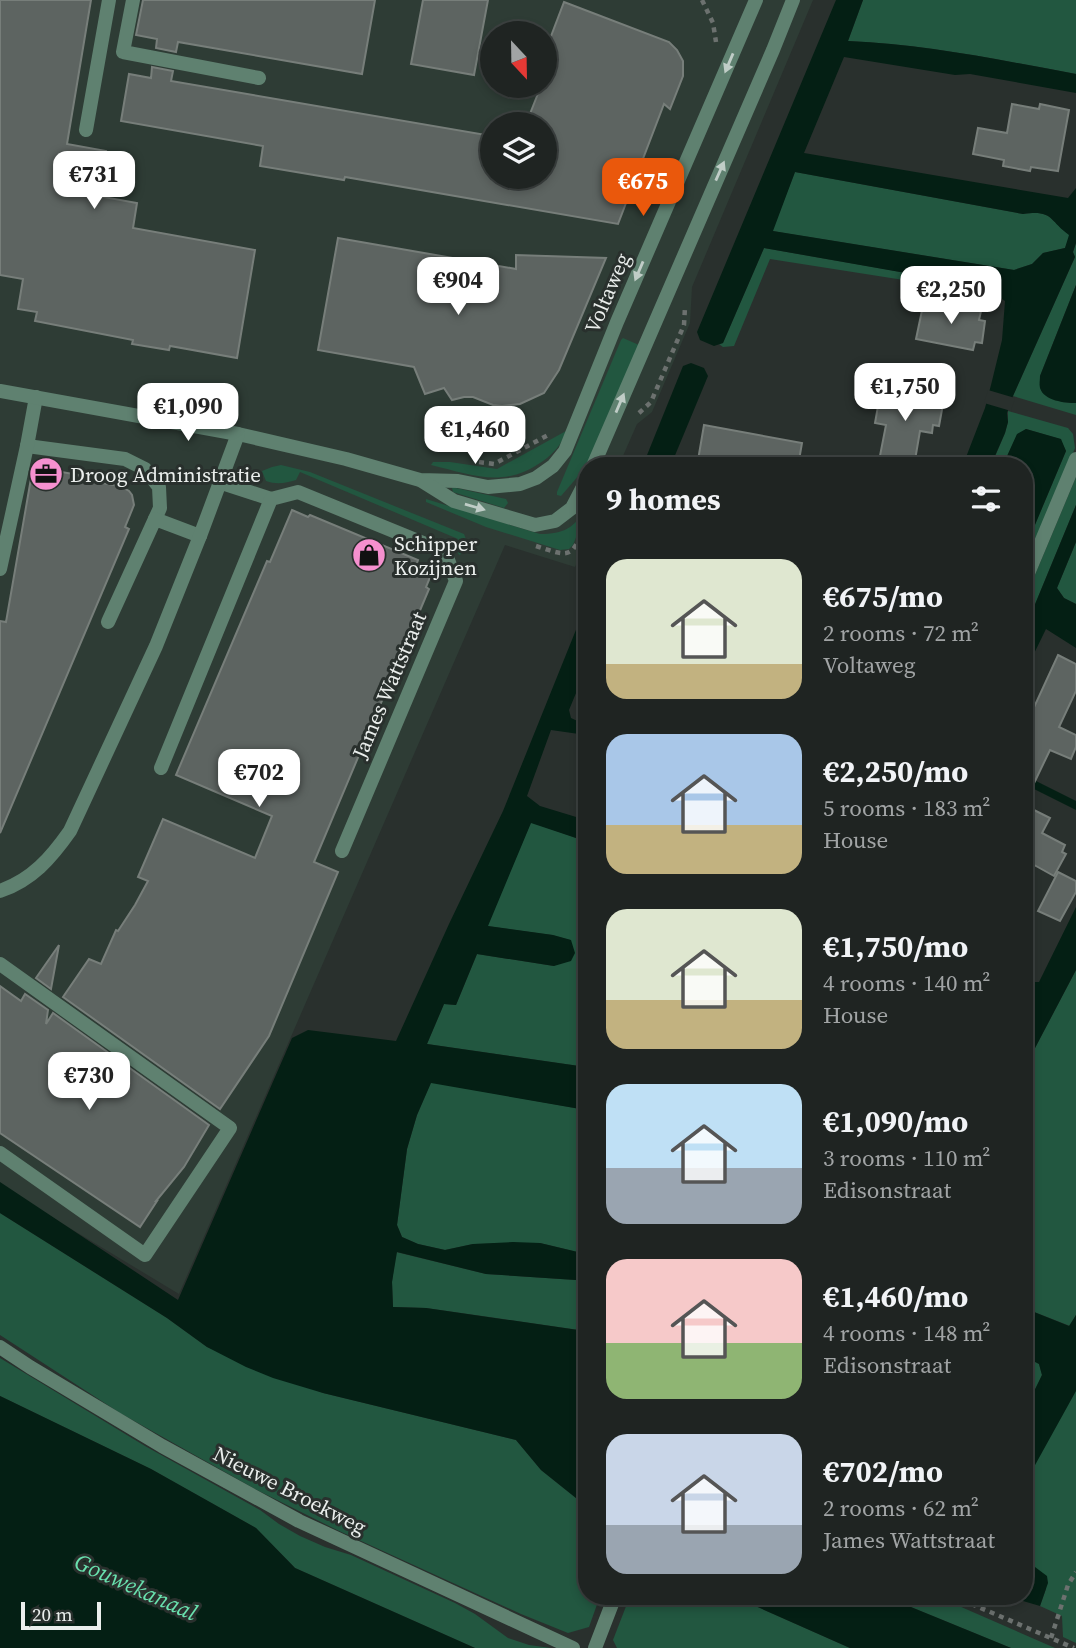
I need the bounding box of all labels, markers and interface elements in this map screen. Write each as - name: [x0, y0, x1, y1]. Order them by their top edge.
- north arrow: [480, 21, 556, 98]
- map controls: [480, 21, 557, 189]
- one-way arrow: [723, 52, 734, 73]
- button: layers: [480, 112, 557, 189]
- pin: €731: [53, 152, 135, 211]
- text: €731: [69, 158, 119, 190]
- pin: €675: [602, 158, 684, 218]
- one-way arrow: [715, 161, 726, 182]
- text: €675: [618, 165, 668, 197]
- street label: Voltaweg: [577, 248, 637, 338]
- pin: €904: [417, 258, 499, 317]
- one-way arrow: [633, 261, 644, 282]
- text: €904: [433, 264, 483, 296]
- pin: €2,250: [894, 266, 1008, 326]
- text: €2,250: [916, 273, 986, 305]
- pin: €1,750: [848, 364, 962, 423]
- text: €1,750: [870, 370, 940, 402]
- pin: €1,090: [131, 384, 245, 443]
- text: €1,090: [153, 390, 223, 422]
- one-way arrow: [615, 392, 626, 413]
- pin: €1,460: [418, 406, 532, 466]
- text: €1,460: [440, 413, 510, 445]
- office icon: Droog Administratie: [27, 455, 65, 493]
- place label: Droog Administratie: [70, 460, 261, 489]
- text: 9 homes: [606, 479, 721, 520]
- icon: filters: [967, 480, 1005, 518]
- one-way arrow: [465, 503, 486, 513]
- place label: Schipper Kozijnen: [394, 529, 477, 582]
- shop icon: Schipper Kozijnen: [350, 536, 388, 574]
- text: €675/mo: [823, 576, 943, 617]
- icon: home: [662, 587, 746, 671]
- street label: James Wattstraat: [345, 607, 433, 764]
- text: 2 rooms · 72 m²: [823, 617, 979, 649]
- text: Voltaweg: [823, 649, 916, 681]
- pin: €702: [218, 750, 300, 809]
- text: €2,250/mo: [823, 751, 968, 792]
- text: €702: [234, 756, 284, 788]
- icon: home: [662, 762, 746, 846]
- text: 5 rooms · 183 m²: [823, 792, 990, 824]
- text: House: [823, 824, 888, 856]
- text: €1,750/mo: [823, 926, 968, 967]
- icon: home: [662, 937, 746, 1021]
- text: 4 rooms · 140 m²: [823, 967, 990, 999]
- text: House: [823, 999, 888, 1031]
- pin: €730: [48, 1052, 130, 1112]
- text: €730: [64, 1059, 114, 1091]
- text: €1,090/mo: [823, 1101, 968, 1142]
- icon: home: [662, 1112, 746, 1196]
- text: 3 rooms · 110 m²: [823, 1142, 990, 1174]
- text: Edisonstraat: [823, 1174, 951, 1206]
- text: €1,460/mo: [823, 1276, 968, 1317]
- icon: home: [662, 1287, 746, 1371]
- text: 4 rooms · 148 m²: [823, 1317, 990, 1349]
- text: Edisonstraat: [823, 1349, 951, 1381]
- street label: Nieuwe Broekweg: [209, 1439, 372, 1541]
- text: €702/mo: [823, 1451, 943, 1492]
- icon: home: [662, 1462, 746, 1546]
- text: 2 rooms · 62 m²: [823, 1492, 979, 1524]
- text: James Wattstraat: [823, 1524, 995, 1556]
- water label: Gouwekanaal: [70, 1546, 203, 1629]
- scale bar: [21, 1599, 102, 1631]
- text: 20 m: [32, 1601, 73, 1627]

